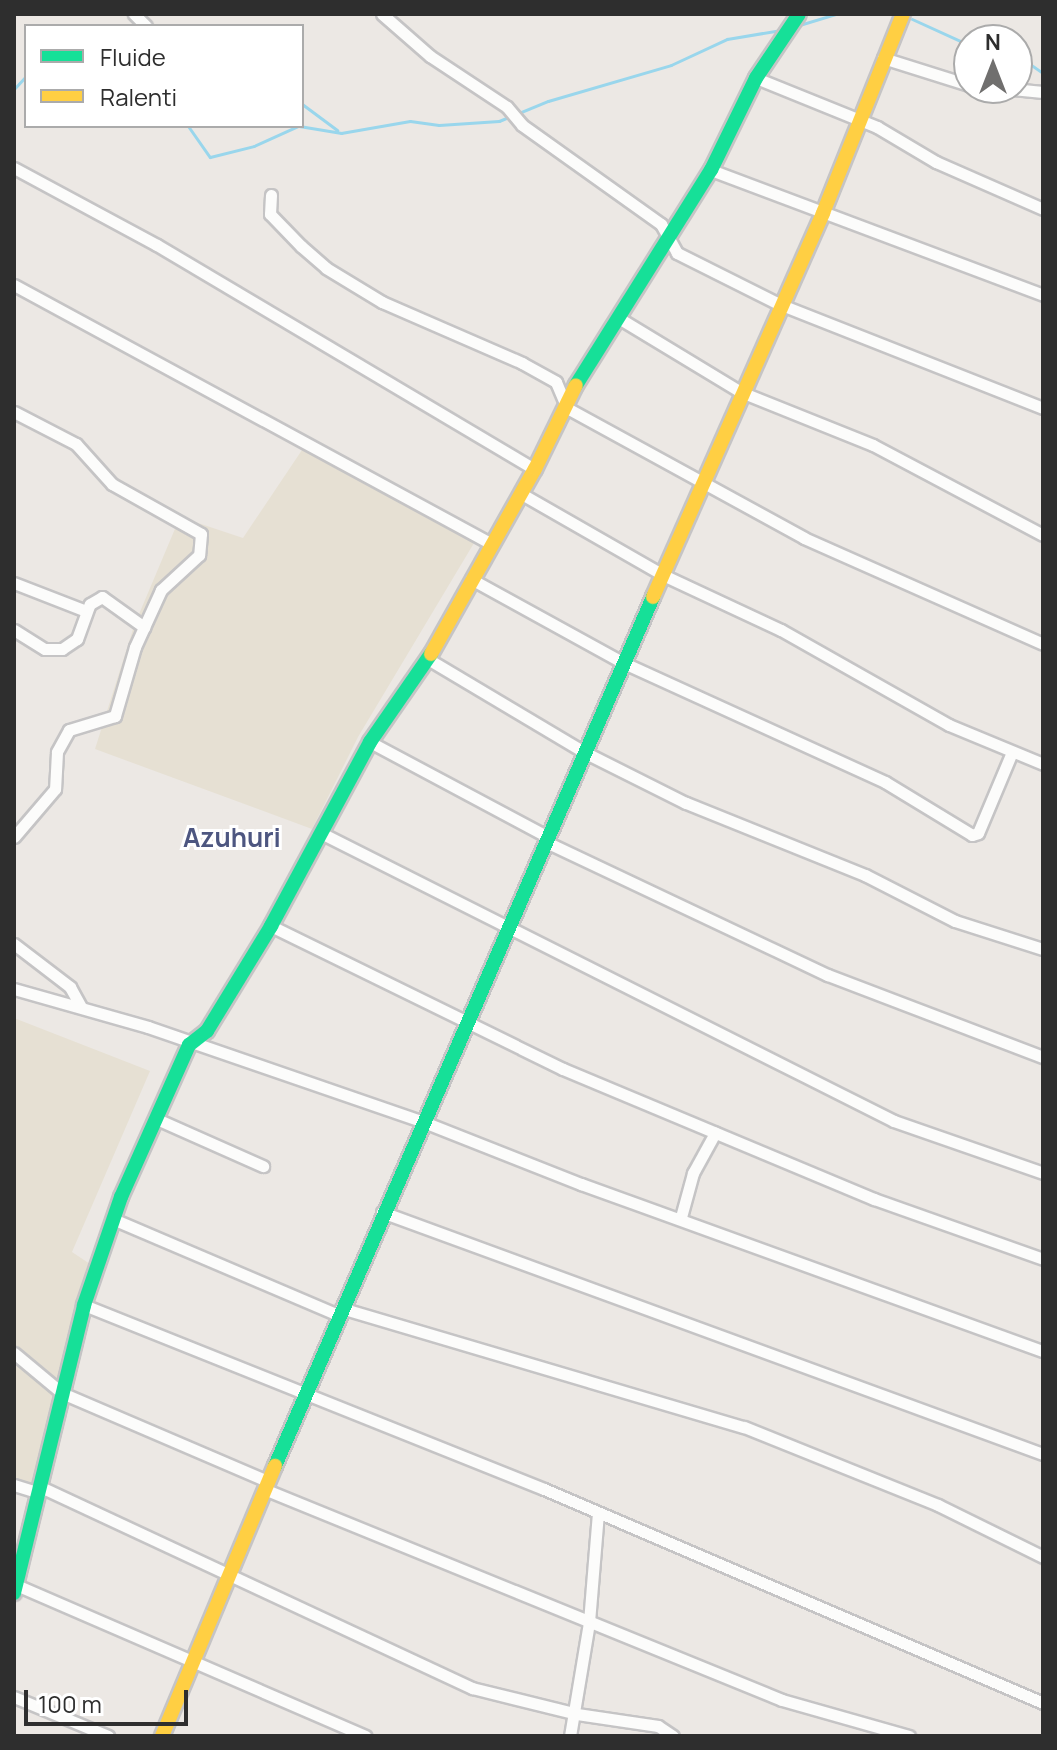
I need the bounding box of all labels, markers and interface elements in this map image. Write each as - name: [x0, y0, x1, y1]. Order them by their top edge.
- legend: [24, 24, 304, 128]
- north arrow: [953, 24, 1033, 104]
- text: N: [985, 27, 1001, 57]
- text: Fluide: [100, 40, 166, 73]
- text: Ralenti: [100, 80, 177, 113]
- district label: Azuhuri: [183, 822, 281, 854]
- scale bar: [28, 1674, 192, 1724]
- text: 100 m: [38, 1687, 102, 1720]

